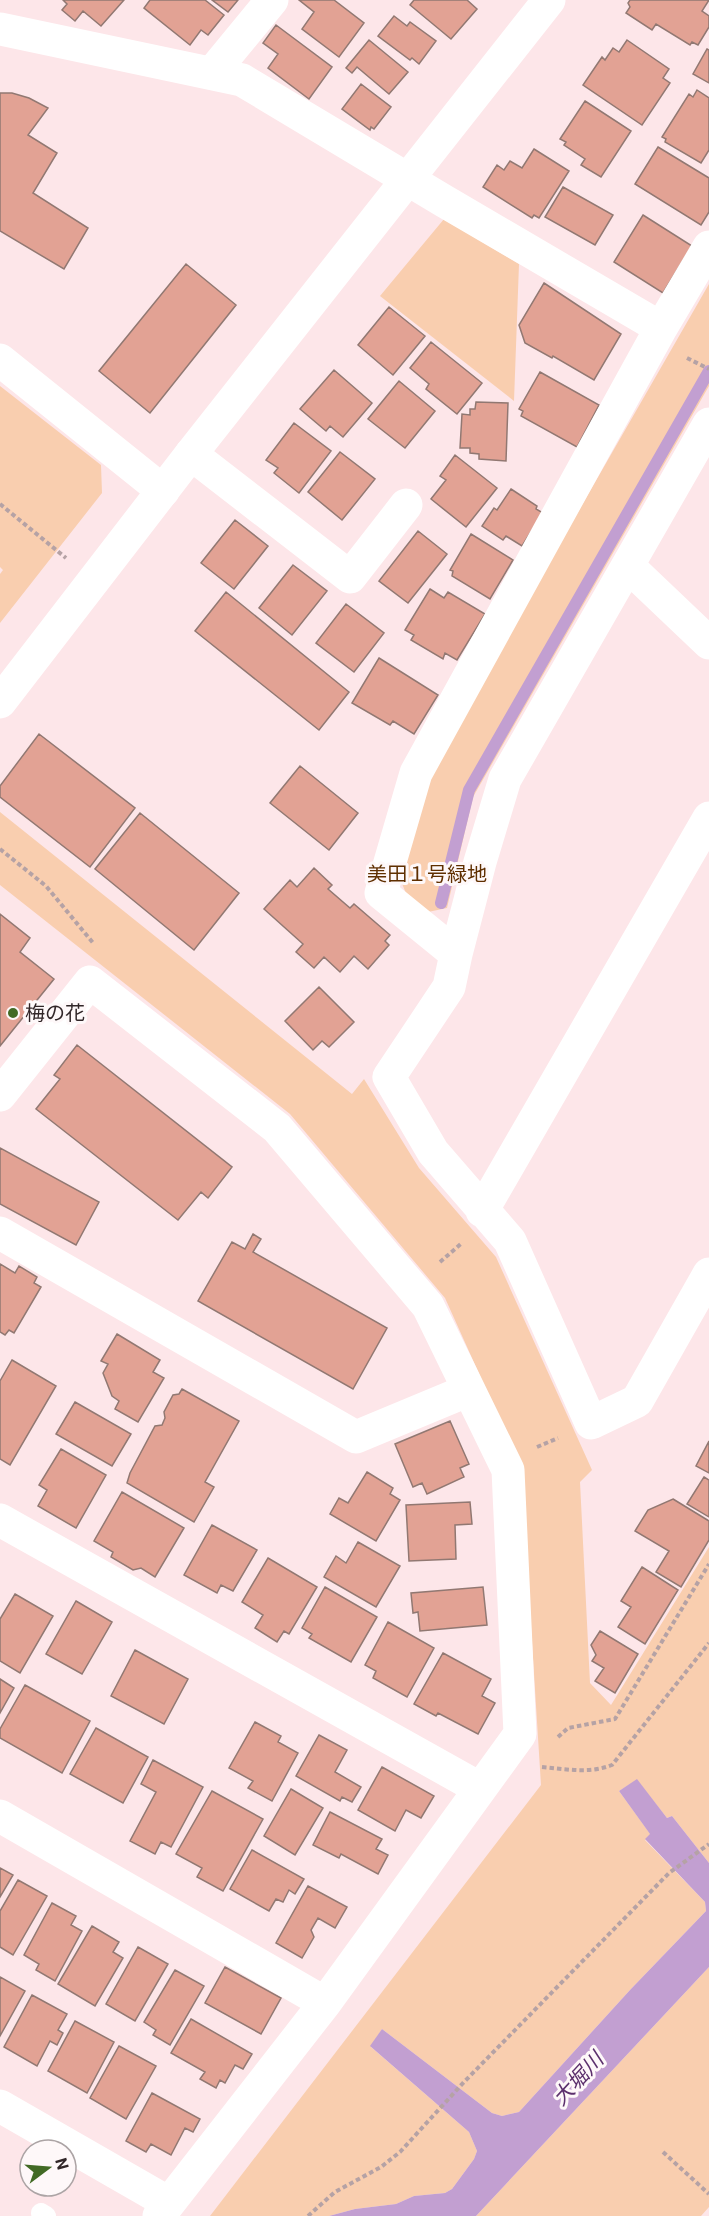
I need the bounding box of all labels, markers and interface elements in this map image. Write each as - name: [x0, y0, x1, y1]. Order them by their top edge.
- park label: 美田１号緑地: [367, 862, 487, 886]
- place label: 梅の花: [25, 1001, 85, 1025]
- marker: 梅の花: [6, 1006, 20, 1020]
- water label: 大堀川: [548, 2046, 610, 2110]
- north arrow: [18, 2138, 78, 2198]
- text: N: [51, 2156, 73, 2172]

